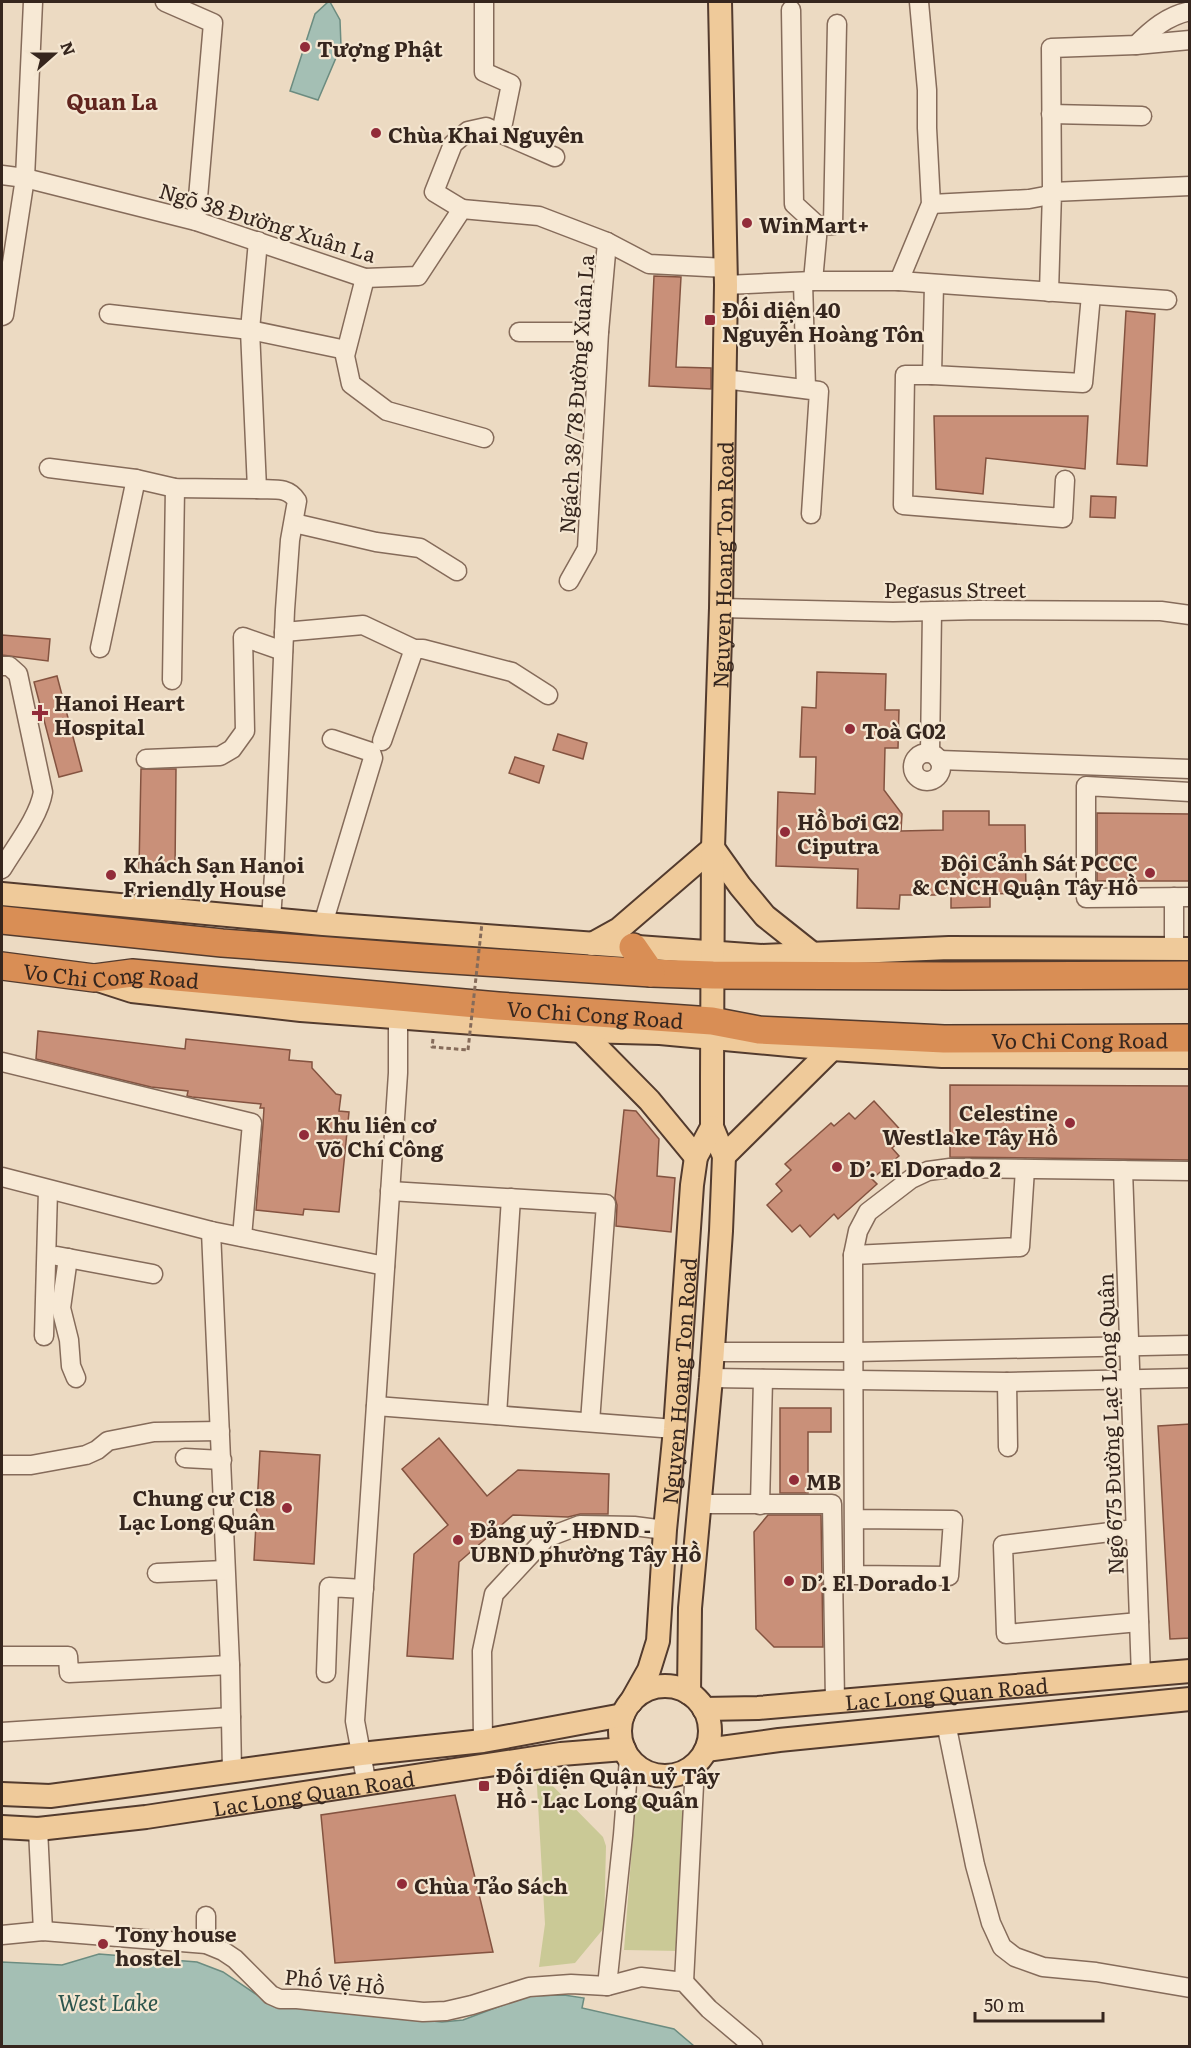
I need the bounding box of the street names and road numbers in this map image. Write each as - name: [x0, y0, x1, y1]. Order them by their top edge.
- street label: Ngõ 38 Đường Xuân La: [156, 173, 381, 269]
- street label: Ngách 38/78 Đường Xuân La: [550, 253, 600, 535]
- street label: Nguyen Hoang Ton Road: [703, 441, 739, 689]
- street label: Pegasus Street: [884, 573, 1027, 604]
- street label: Vo Chi Cong Road: [21, 953, 201, 995]
- street label: Vo Chi Cong Road: [506, 991, 685, 1034]
- street label: Vo Chi Cong Road: [991, 1023, 1169, 1054]
- street label: Nguyen Hoang Ton Road: [652, 1256, 702, 1506]
- street label: Ngõ 675 Đường Lạc Long Quân: [1088, 1273, 1130, 1575]
- street label: Lac Long Quan Road: [843, 1668, 1049, 1716]
- street label: Lac Long Quan Road: [210, 1761, 417, 1822]
- street label: Phố Vệ Hồ: [283, 1959, 387, 2001]

